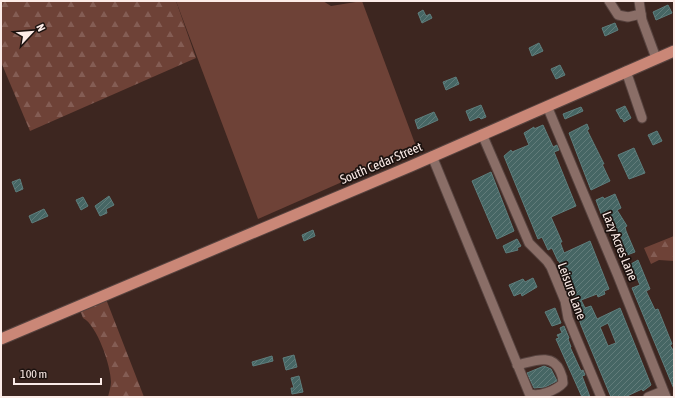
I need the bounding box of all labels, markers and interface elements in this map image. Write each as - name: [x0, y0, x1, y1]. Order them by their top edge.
- north arrow: [12, 12, 52, 52]
- text: N: [34, 22, 48, 33]
- street label: South Cedar Street: [338, 139, 425, 187]
- street label: Lazy Acres Lane: [599, 209, 641, 283]
- street label: Leisure Lane: [555, 260, 589, 322]
- scale bar: [14, 360, 101, 386]
- text: 100 m: [20, 367, 47, 381]

